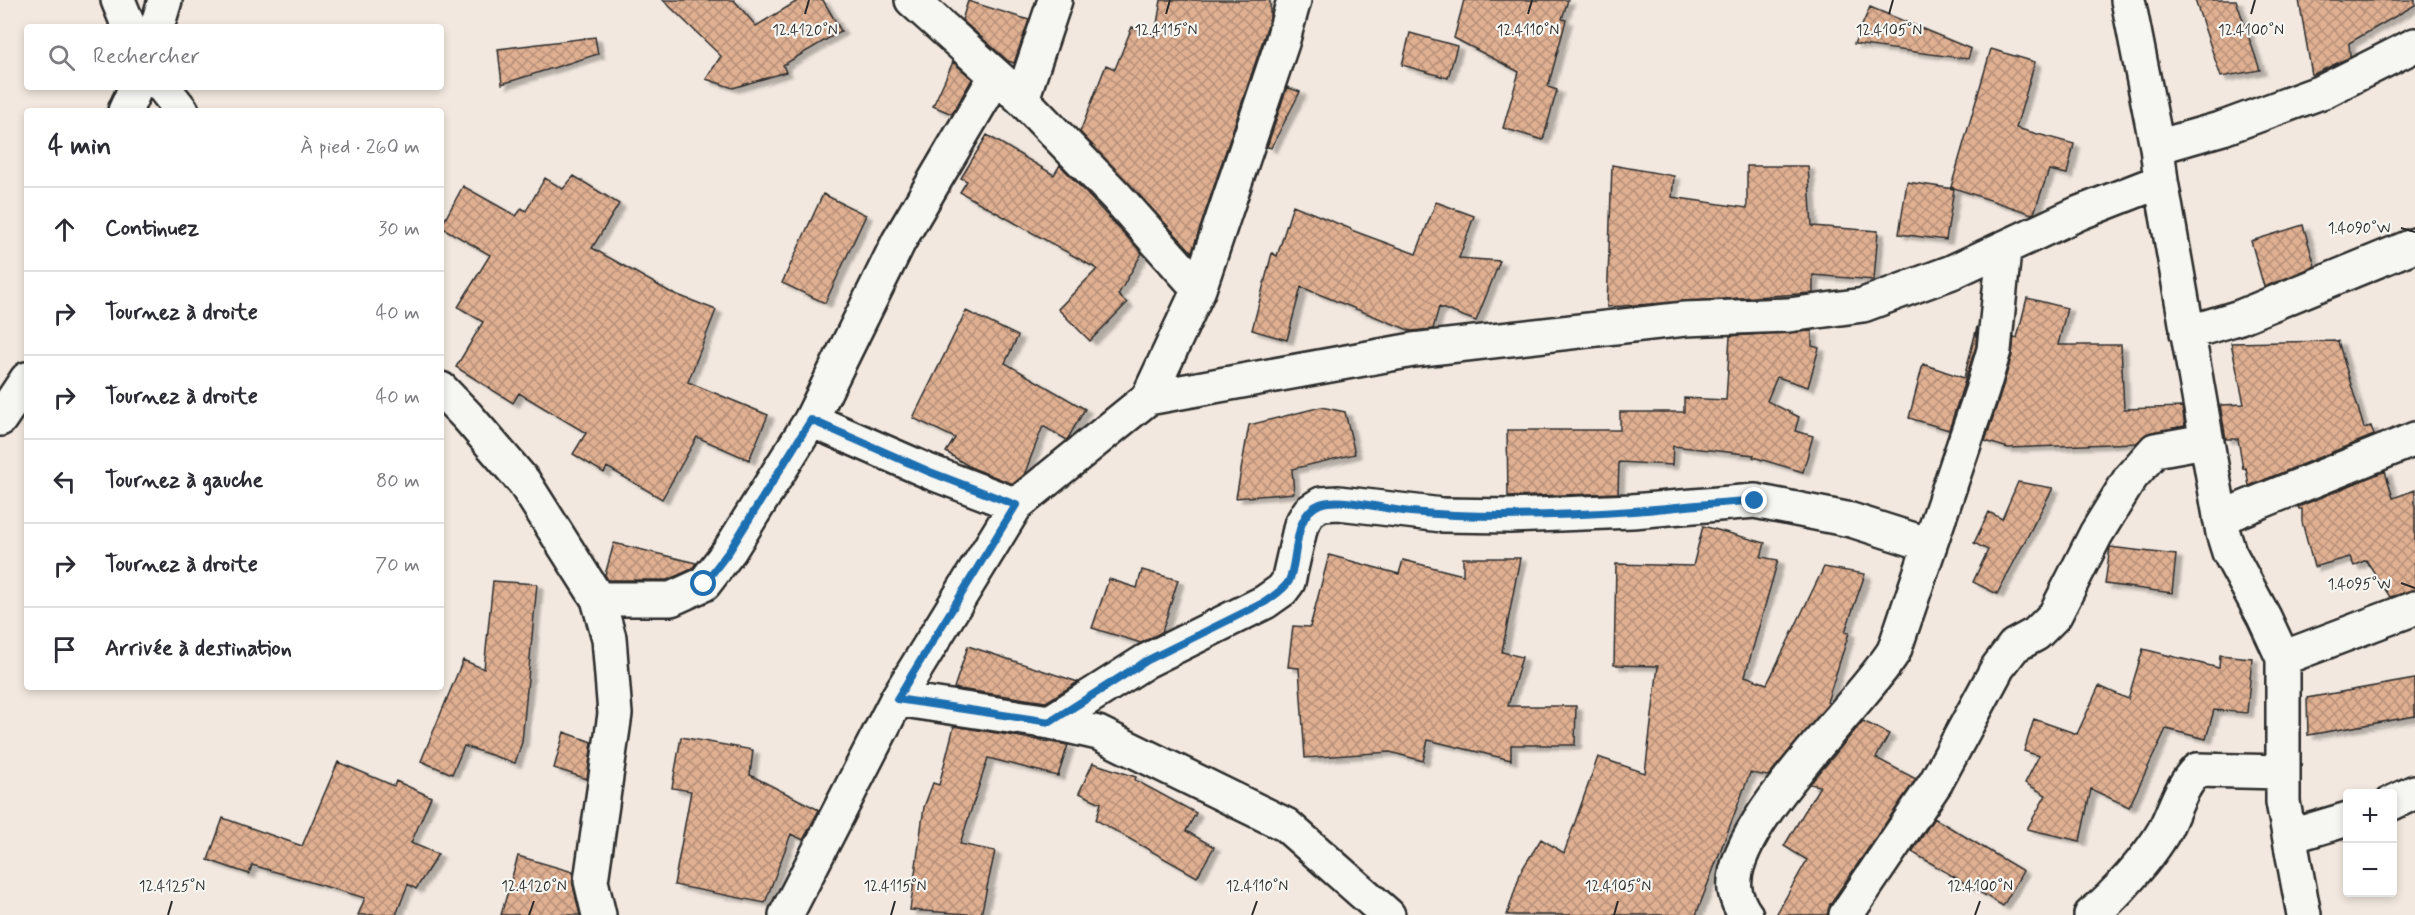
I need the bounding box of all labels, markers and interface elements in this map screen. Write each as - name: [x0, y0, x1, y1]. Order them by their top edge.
- text: 12.4120°N: [772, 21, 838, 41]
- text: 12.4115°N: [1134, 21, 1198, 41]
- text: 12.4110°N: [1497, 21, 1559, 41]
- text: 12.4105°N: [1856, 21, 1922, 41]
- text: 12.4100°N: [2218, 21, 2284, 41]
- search box: [24, 24, 444, 90]
- icon: search: [45, 41, 78, 74]
- text: Rechercher: [93, 43, 200, 71]
- text: 4 min: [48, 130, 111, 164]
- text: À pied · 260 m: [300, 134, 420, 161]
- icon: ahead: [48, 213, 81, 246]
- text: Continuez: [105, 215, 199, 243]
- text: 30 m: [378, 216, 420, 243]
- text: 1.4090°W: [2328, 219, 2390, 239]
- icon: right: [48, 297, 81, 330]
- text: Tournez à droite: [105, 299, 258, 327]
- text: 40 m: [376, 300, 420, 327]
- icon: right: [48, 381, 81, 414]
- text: Tournez à droite: [105, 383, 258, 411]
- text: 40 m: [376, 384, 420, 411]
- icon: left: [48, 465, 81, 498]
- text: Tournez à gauche: [105, 467, 263, 495]
- text: 80 m: [376, 468, 420, 495]
- route end: [1741, 487, 1767, 513]
- icon: right: [48, 549, 81, 582]
- text: Tournez à droite: [105, 551, 258, 579]
- text: 70 m: [375, 552, 420, 579]
- route start: [690, 570, 716, 596]
- text: 1.4095°W: [2327, 575, 2391, 595]
- icon: arrive: [48, 633, 81, 666]
- text: Arrivée à destination: [105, 635, 292, 663]
- map controls: [2343, 789, 2397, 897]
- button: +: [2343, 789, 2397, 843]
- button: −: [2343, 843, 2397, 897]
- text: 12.4125°N: [139, 877, 205, 897]
- text: 12.4120°N: [501, 877, 567, 897]
- text: 12.4115°N: [863, 877, 927, 897]
- text: 12.4110°N: [1226, 877, 1288, 897]
- text: 12.4105°N: [1585, 877, 1651, 897]
- text: 12.4100°N: [1947, 877, 2013, 897]

